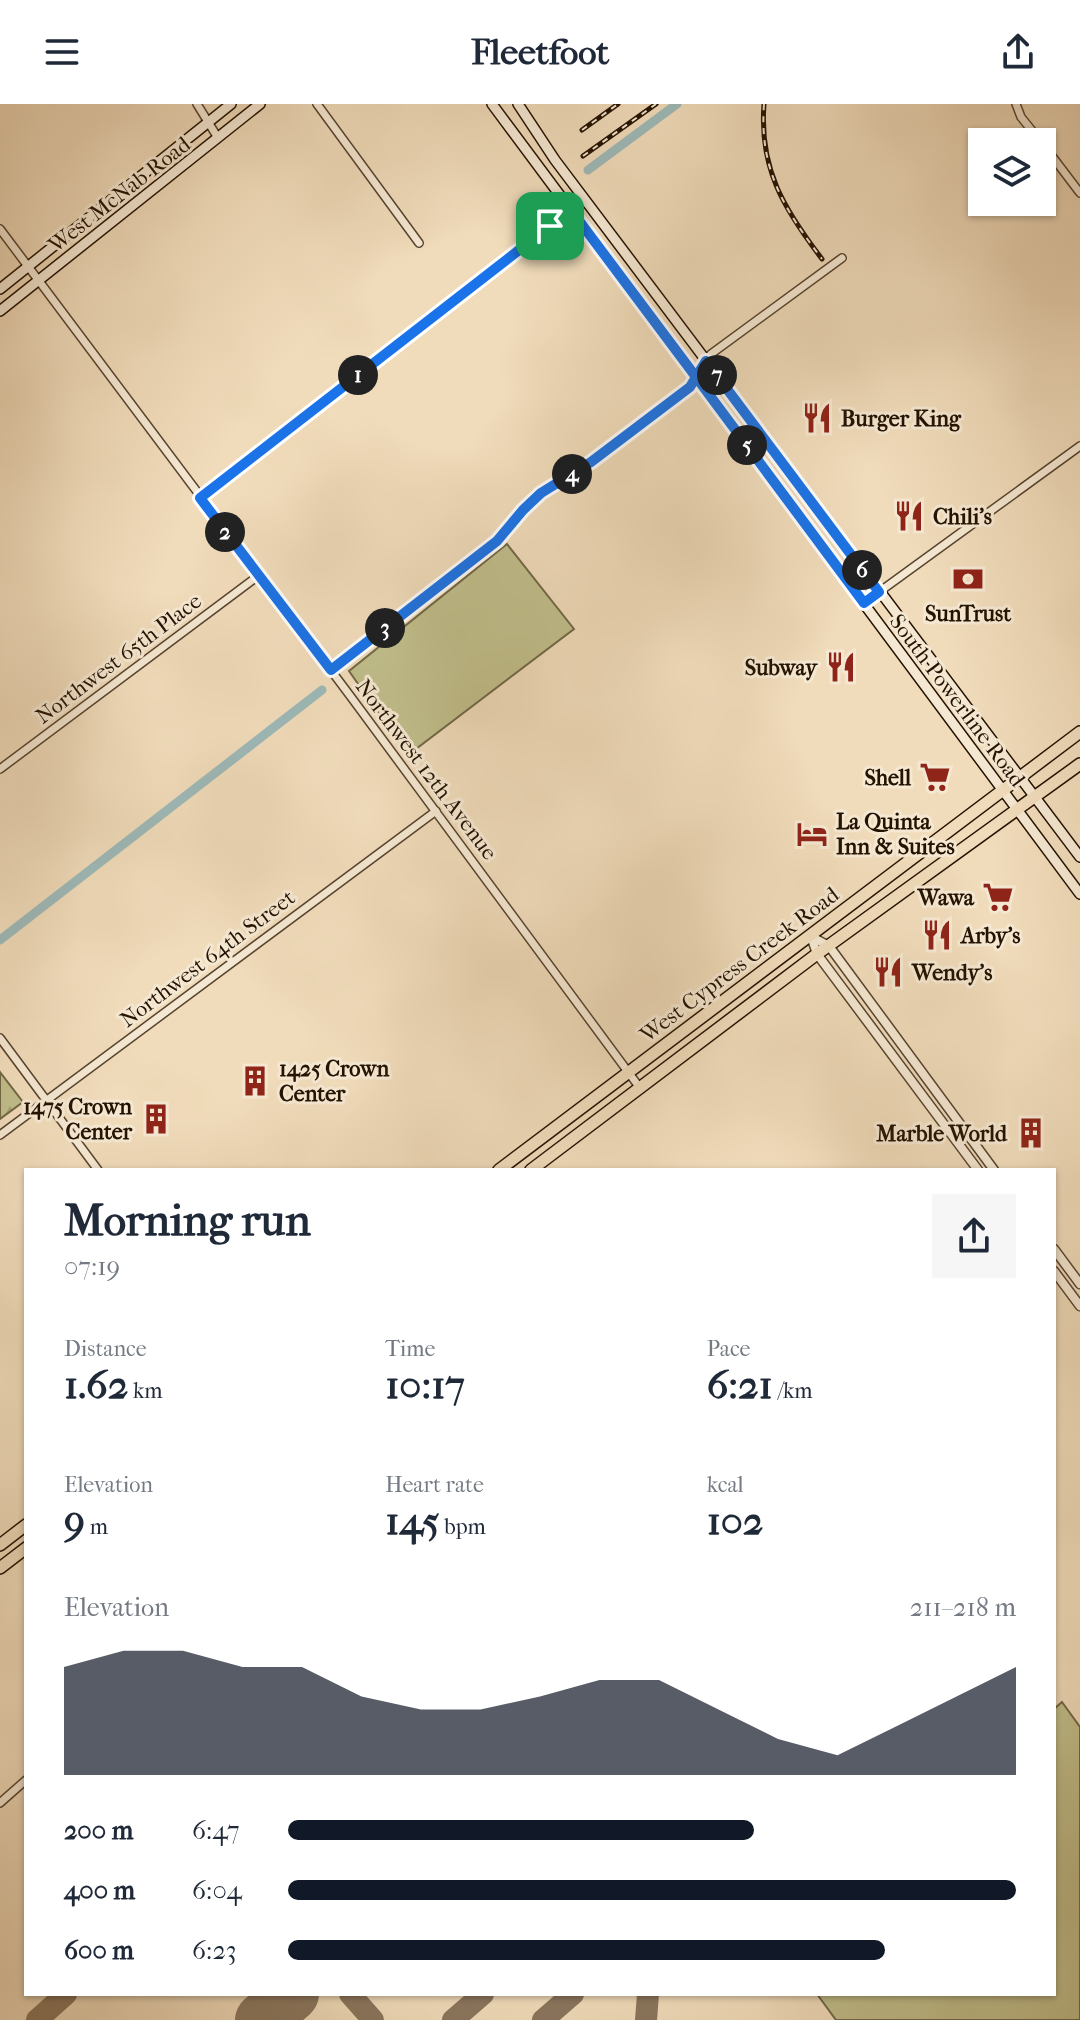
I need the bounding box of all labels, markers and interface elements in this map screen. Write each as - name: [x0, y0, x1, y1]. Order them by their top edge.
- icon: menu: [40, 30, 84, 74]
- icon: share: [996, 30, 1040, 74]
- text: Fleetfoot: [471, 31, 609, 73]
- map controls: [968, 128, 1056, 216]
- button: layers: [968, 128, 1056, 216]
- street label: West McNab Road: [43, 131, 197, 259]
- pin: [516, 192, 584, 260]
- icon: arrive: [528, 204, 572, 248]
- pin: 1: [338, 355, 378, 395]
- pin: 7: [697, 355, 737, 395]
- text: 1: [354, 362, 362, 388]
- text: 7: [712, 362, 722, 388]
- restaurant icon: Burger King: [800, 401, 834, 435]
- place label: Burger King: [841, 406, 962, 432]
- pin: 5: [727, 425, 767, 465]
- text: 5: [742, 432, 752, 458]
- pin: 4: [552, 454, 592, 494]
- text: 4: [566, 461, 579, 487]
- restaurant icon: Chili's: [892, 499, 926, 533]
- place label: Chili's: [933, 504, 992, 530]
- pin: 2: [205, 512, 245, 552]
- text: 2: [219, 519, 231, 545]
- pin: 6: [842, 550, 882, 590]
- text: 6: [856, 557, 868, 583]
- bank icon: SunTrust: [951, 562, 985, 596]
- street label: Northwest 65th Place: [31, 588, 207, 730]
- place label: SunTrust: [925, 601, 1012, 627]
- pin: 3: [365, 608, 405, 648]
- street label: South Powerline Road: [884, 609, 1031, 793]
- text: 3: [380, 615, 390, 641]
- restaurant icon: Subway: [824, 650, 858, 684]
- place label: Subway: [745, 655, 818, 681]
- street label: Northwest 12th Avenue: [350, 674, 503, 865]
- supermarket icon: Shell: [918, 760, 952, 794]
- place label: Shell: [864, 765, 912, 791]
- place label: La Quinta Inn & Suites: [836, 809, 955, 860]
- hotel icon: La Quinta Inn & Suites: [795, 817, 829, 851]
- supermarket icon: Wawa: [981, 880, 1015, 914]
- street label: West Cypress Creek Road: [634, 881, 845, 1049]
- street label: Northwest 64th Street: [115, 885, 300, 1033]
- place label: Wawa: [917, 885, 975, 911]
- restaurant icon: Arby's: [920, 918, 954, 952]
- place label: Arby's: [959, 923, 1020, 949]
- restaurant icon: Wendy's: [871, 955, 905, 989]
- place label: Wendy's: [911, 960, 992, 986]
- place label: 1425 Crown Center: [279, 1056, 389, 1107]
- building icon: 1425 Crown Center: [238, 1064, 272, 1098]
- place label: 1475 Crown Center: [23, 1094, 133, 1145]
- building icon: 1475 Crown Center: [139, 1102, 173, 1136]
- building icon: Marble World: [1014, 1116, 1048, 1150]
- place label: Marble World: [875, 1121, 1008, 1147]
- button: share: [932, 1194, 1016, 1278]
- text: Morning run: [64, 1195, 311, 1246]
- text: 07:19: [64, 1251, 120, 1282]
- text: Distance: [64, 1336, 147, 1362]
- text: Time: [385, 1336, 435, 1362]
- text: Pace: [707, 1336, 750, 1362]
- text: 1.62: [64, 1362, 128, 1408]
- text: 10:17: [385, 1362, 465, 1408]
- text: 6:21: [707, 1362, 773, 1408]
- text: km: [128, 1378, 163, 1404]
- text: /km: [773, 1378, 813, 1404]
- text: Elevation: [64, 1472, 153, 1498]
- text: Heart rate: [385, 1472, 484, 1498]
- text: kcal: [707, 1472, 744, 1498]
- text: 9: [64, 1498, 85, 1544]
- text: 145: [385, 1498, 439, 1544]
- text: 102: [707, 1498, 763, 1544]
- text: m: [85, 1514, 108, 1540]
- text: bpm: [439, 1514, 486, 1540]
- text: Elevation: [64, 1592, 169, 1623]
- text: 211–218 m: [910, 1592, 1016, 1623]
- text: 200 m: [64, 1815, 133, 1846]
- text: 6:47: [192, 1815, 240, 1846]
- text: 400 m: [64, 1875, 135, 1906]
- text: 6:04: [192, 1875, 242, 1906]
- text: 600 m: [64, 1935, 134, 1966]
- text: 6:23: [192, 1935, 236, 1966]

